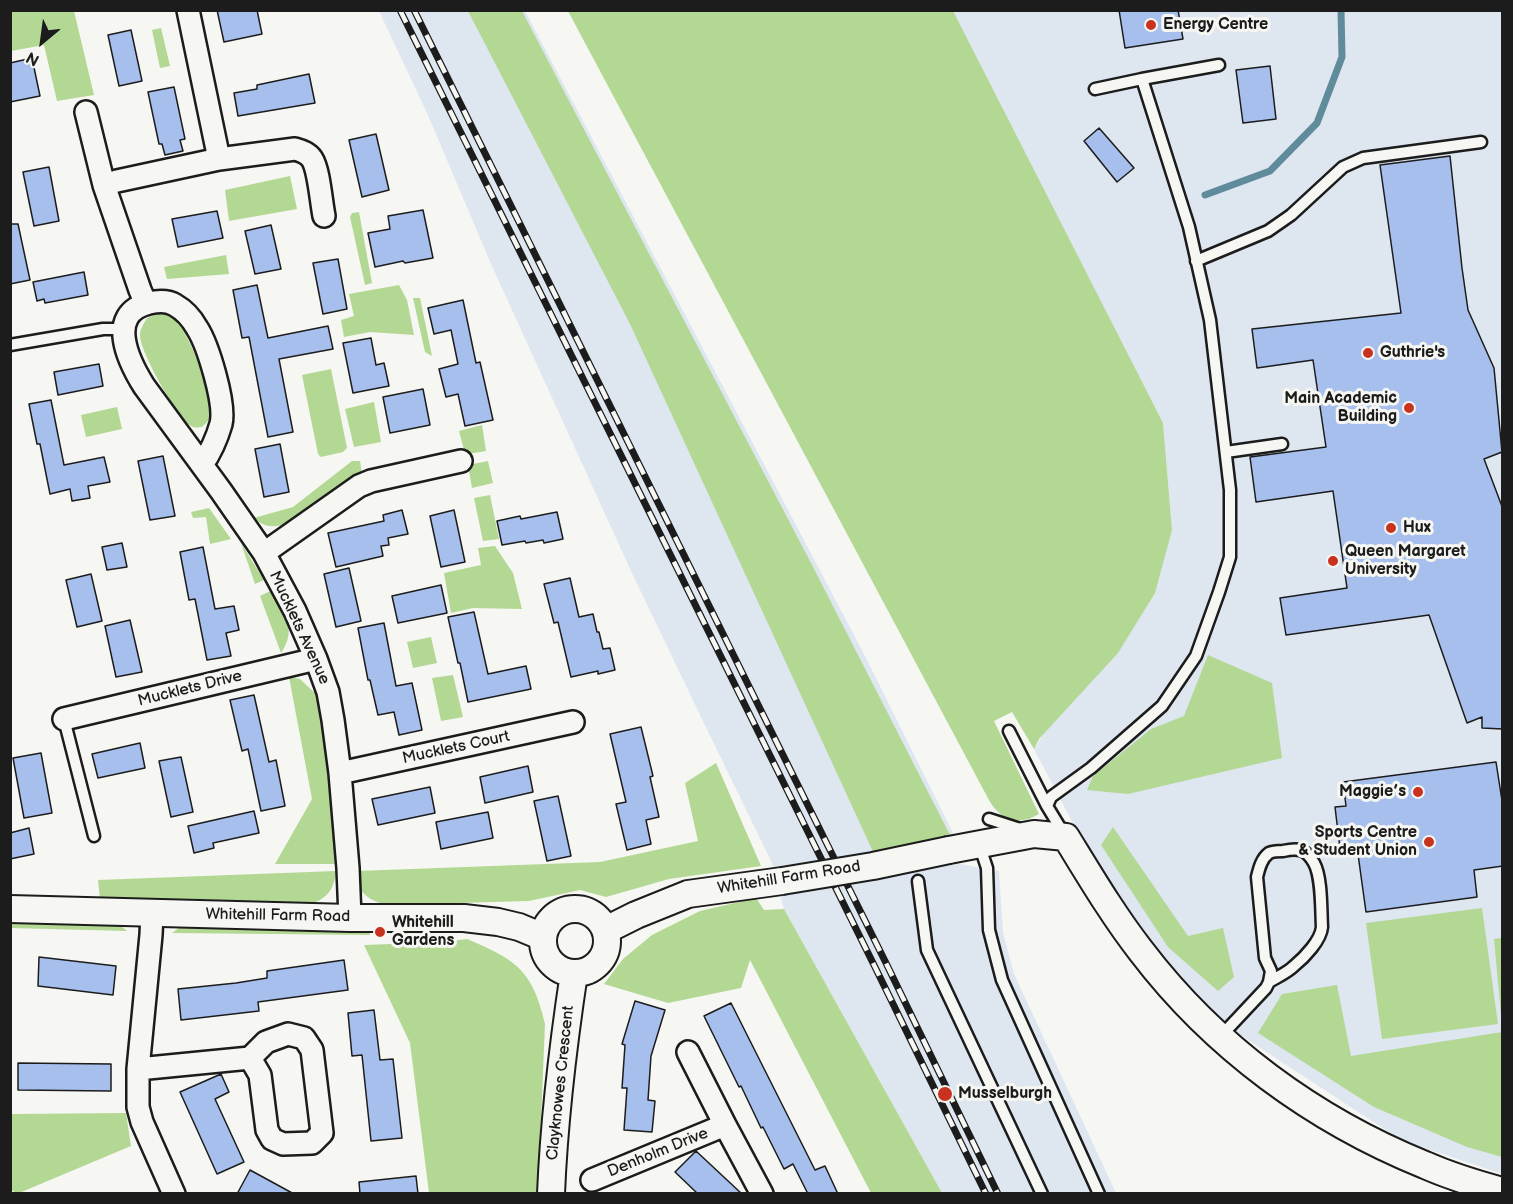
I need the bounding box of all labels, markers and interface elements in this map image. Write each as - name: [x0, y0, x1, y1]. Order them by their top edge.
- north arrow: [12, 12, 72, 72]
- place label: Energy Centre: [1163, 15, 1268, 35]
- marker: Energy Centre: [1144, 18, 1158, 32]
- text: N: [23, 47, 43, 69]
- place label: Guthrie's: [1380, 343, 1445, 363]
- marker: Guthrie's: [1361, 346, 1375, 360]
- place label: Main Academic Building: [1284, 389, 1397, 427]
- marker: Main Academic Building: [1402, 401, 1416, 415]
- place label: Hux: [1403, 518, 1431, 538]
- marker: Hux: [1384, 521, 1398, 535]
- place label: Queen Margaret University: [1345, 542, 1465, 580]
- marker: Queen Margaret University: [1326, 554, 1340, 568]
- street label: Mucklets Avenue: [264, 568, 334, 688]
- street label: Mucklets Drive: [136, 667, 244, 711]
- street label: Mucklets Court: [401, 727, 511, 769]
- place label: Maggie’s: [1339, 782, 1406, 802]
- marker: Maggie’s: [1411, 785, 1425, 799]
- place label: Sports Centre & Student Union: [1299, 823, 1417, 861]
- marker: Sports Centre & Student Union: [1422, 835, 1436, 849]
- street label: Whitehill Farm Road: [716, 857, 862, 899]
- street label: Whitehill Farm Road: [206, 905, 350, 927]
- place label: Whitehill Gardens: [392, 913, 454, 951]
- marker: Whitehill Gardens: [373, 925, 387, 939]
- street label: Clayknowes Crescent: [543, 1005, 579, 1161]
- place label: Musselburgh: [958, 1084, 1052, 1104]
- marker: Musselburgh: [936, 1085, 954, 1103]
- street label: Denholm Drive: [605, 1124, 711, 1182]

